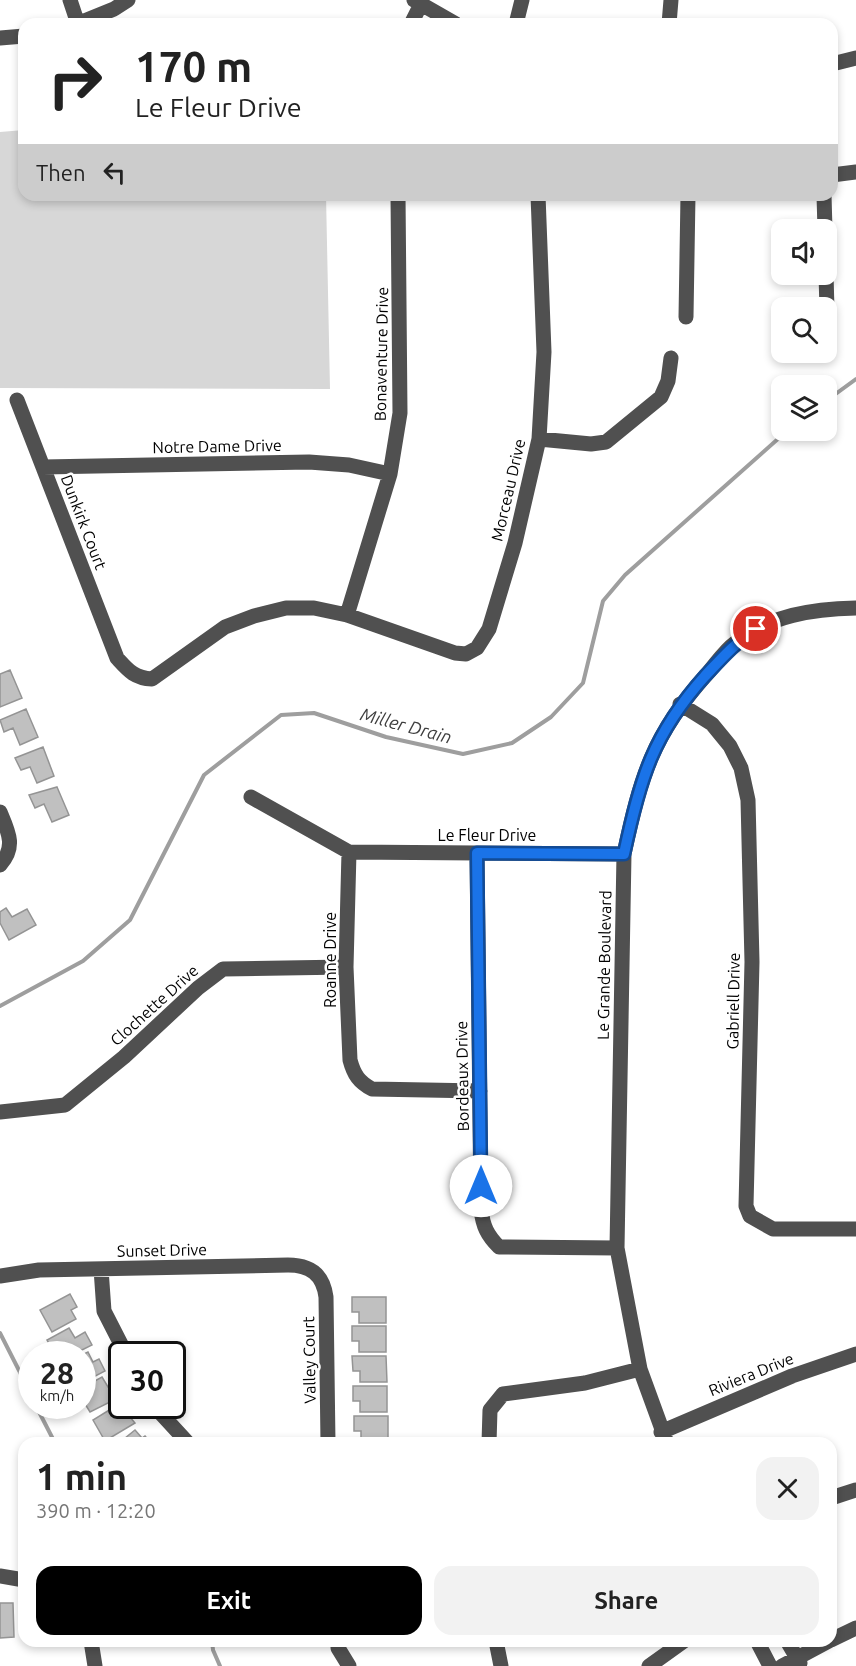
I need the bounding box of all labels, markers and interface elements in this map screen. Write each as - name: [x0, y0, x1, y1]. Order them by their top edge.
- icon: right: [36, 42, 114, 120]
- text: 170 m: [135, 43, 252, 90]
- text: Le Fleur Drive: [135, 92, 302, 122]
- icon: left: [98, 156, 131, 189]
- text: Then: [36, 160, 86, 185]
- map controls: [771, 219, 837, 441]
- button: sound: [771, 219, 837, 285]
- street label: Bonaventure Drive: [371, 287, 391, 421]
- button: search: [771, 297, 837, 363]
- button: layers: [771, 375, 837, 441]
- street label: Notre Dame Drive: [152, 436, 282, 456]
- street label: Morceau Drive: [487, 437, 529, 543]
- street label: Dunkirk Court: [58, 472, 111, 573]
- pin: [730, 603, 781, 654]
- icon: arrive: [739, 612, 772, 645]
- water label: Miller Drain: [358, 703, 454, 747]
- street label: Le Fleur Drive: [438, 826, 536, 844]
- street label: Le Grande Boulevard: [594, 890, 614, 1040]
- street label: Roanne Drive: [321, 912, 339, 1008]
- street label: Gabriell Drive: [723, 952, 743, 1050]
- street label: Clochette Drive: [106, 961, 202, 1049]
- street label: Bordeaux Drive: [452, 1020, 472, 1132]
- position arrow: [449, 1154, 513, 1218]
- street label: Sunset Drive: [117, 1240, 207, 1260]
- street label: Valley Court: [299, 1315, 319, 1404]
- speed limit sign: 30: [108, 1341, 186, 1419]
- street label: Riviera Drive: [706, 1349, 796, 1399]
- text: 28: [40, 1356, 74, 1390]
- text: km/h: [40, 1387, 74, 1404]
- text: 1 min: [36, 1456, 127, 1497]
- button: close: [756, 1457, 819, 1520]
- text: 390 m · 12:20: [36, 1499, 156, 1522]
- button: Exit: [36, 1566, 422, 1635]
- button: Share: [434, 1566, 819, 1635]

